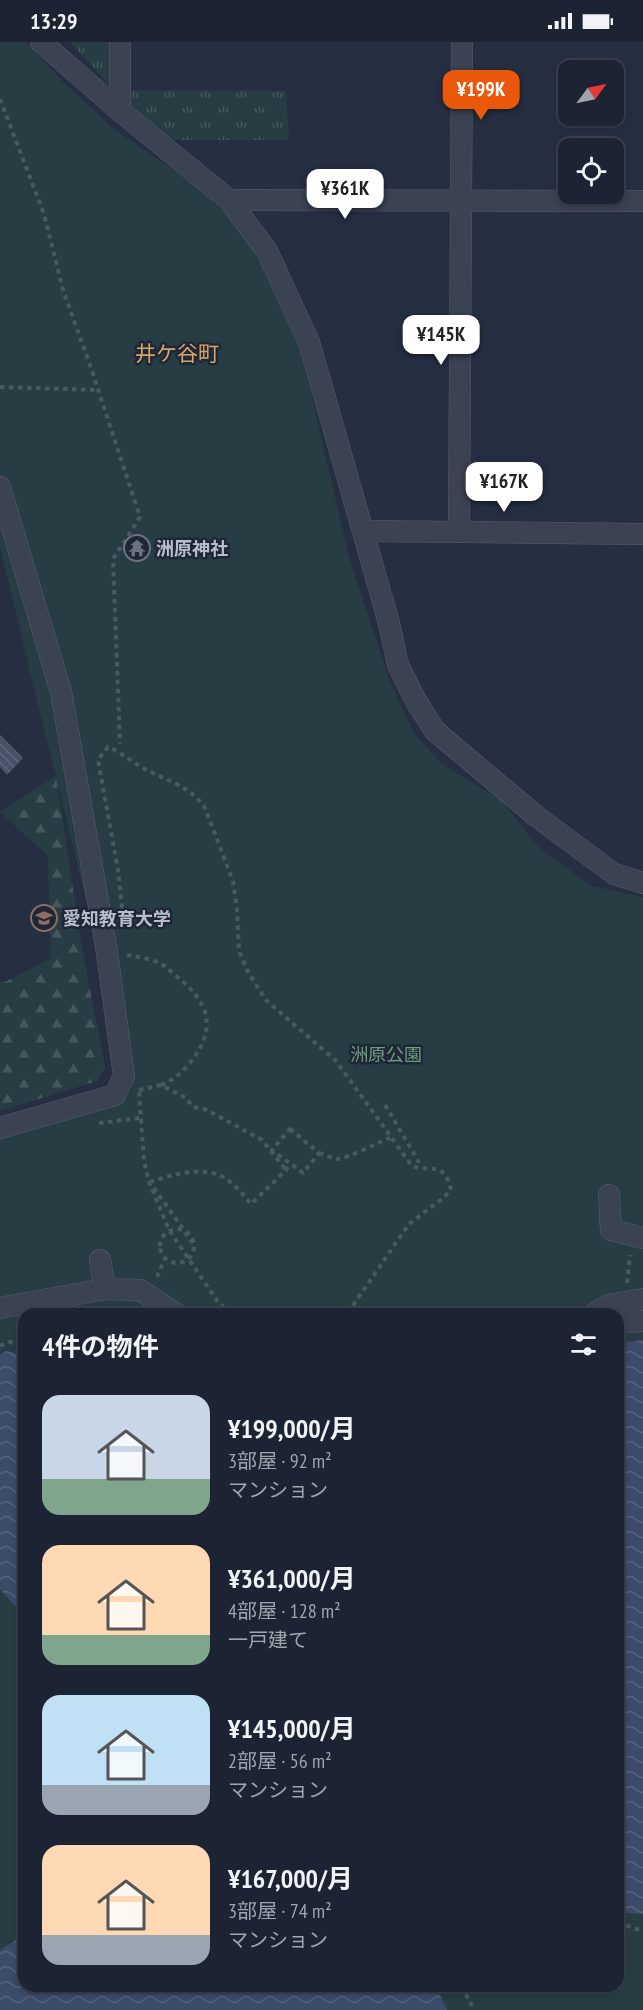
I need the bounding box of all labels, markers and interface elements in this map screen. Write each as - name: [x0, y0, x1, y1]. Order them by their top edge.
- text: 13:29: [30, 7, 78, 35]
- north arrow: [558, 60, 624, 126]
- map controls: [558, 60, 624, 204]
- pin: ¥199K: [439, 70, 523, 121]
- text: ¥199K: [457, 76, 505, 102]
- button: locate: [558, 138, 624, 204]
- pin: ¥361K: [303, 169, 387, 220]
- text: ¥361K: [321, 175, 369, 201]
- pin: ¥145K: [399, 315, 483, 366]
- text: ¥145K: [417, 321, 465, 347]
- district label: 井ケ谷町: [135, 340, 219, 367]
- pin: ¥167K: [462, 462, 546, 513]
- text: ¥167K: [480, 468, 528, 494]
- temple icon: 洲原神社: [122, 533, 152, 563]
- place label: 洲原神社: [156, 537, 228, 560]
- school or university icon: 愛知教育大学: [29, 903, 59, 933]
- place label: 愛知教育大学: [63, 907, 171, 930]
- park label: 洲原公園: [350, 1043, 422, 1066]
- icon: filters: [567, 1328, 600, 1361]
- text: 4件の物件: [42, 1330, 158, 1363]
- text: ¥199,000/月: [228, 1412, 356, 1445]
- icon: home: [90, 1419, 162, 1491]
- text: 3部屋 · 92 m²: [228, 1448, 332, 1474]
- text: マンション: [228, 1477, 328, 1503]
- text: ¥361,000/月: [228, 1562, 356, 1595]
- icon: home: [90, 1569, 162, 1641]
- text: 4部屋 · 128 m²: [228, 1598, 341, 1624]
- text: 一戸建て: [228, 1627, 308, 1653]
- text: ¥145,000/月: [228, 1712, 356, 1745]
- icon: home: [90, 1719, 162, 1791]
- text: 2部屋 · 56 m²: [228, 1748, 332, 1774]
- text: マンション: [228, 1777, 328, 1803]
- text: ¥167,000/月: [228, 1862, 353, 1895]
- icon: home: [90, 1869, 162, 1941]
- text: 3部屋 · 74 m²: [228, 1898, 332, 1924]
- text: マンション: [228, 1927, 328, 1953]

